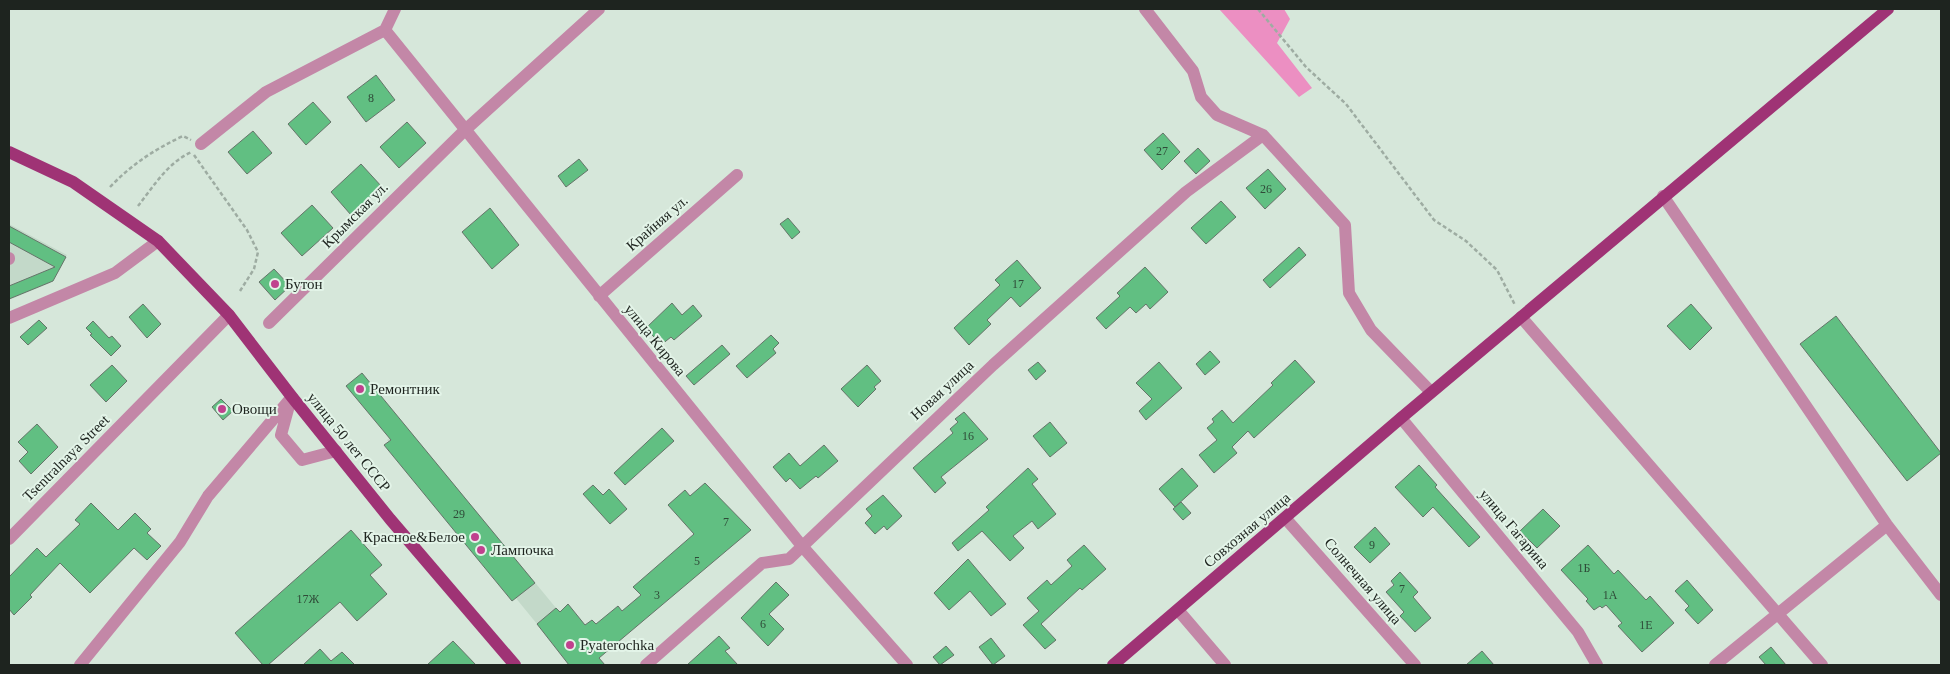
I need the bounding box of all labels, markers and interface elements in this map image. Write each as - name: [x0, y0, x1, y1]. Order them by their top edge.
- house number: 8: [368, 91, 374, 105]
- house number: 27: [1156, 144, 1168, 158]
- street label: Крымская ул.: [319, 179, 391, 251]
- house number: 26: [1260, 182, 1272, 196]
- street label: Крайняя ул.: [623, 192, 691, 254]
- place label: Бутон: [285, 276, 323, 292]
- house number: 17: [1012, 277, 1024, 291]
- marker: Бутон: [269, 278, 281, 290]
- street label: улица Кирова: [621, 301, 689, 379]
- street label: Новая улица: [907, 357, 977, 423]
- place label: Ремонтник: [370, 381, 440, 397]
- marker: Ремонтник: [354, 383, 366, 395]
- street label: улица 50 лет СССР: [304, 389, 394, 495]
- place label: Овощи: [232, 401, 277, 417]
- marker: Овощи: [216, 403, 228, 415]
- street label: Tsentralnaya Street: [20, 411, 113, 504]
- house number: 16: [962, 429, 974, 443]
- street label: улица Гагарина: [1476, 486, 1552, 572]
- street label: Совхозная улица: [1201, 489, 1294, 571]
- house number: 29: [453, 507, 465, 521]
- house number: 7: [723, 515, 729, 529]
- place label: Красное&Белое: [363, 529, 465, 545]
- marker: Красное&Белое: [469, 531, 481, 543]
- street label: Солнечная улица: [1321, 535, 1405, 628]
- house number: 9: [1369, 538, 1375, 552]
- place label: Лампочка: [491, 542, 554, 558]
- marker: Лампочка: [475, 544, 487, 556]
- house number: 5: [694, 554, 700, 568]
- house number: 1Б: [1578, 561, 1591, 575]
- house number: 7: [1399, 582, 1405, 596]
- house number: 3: [654, 588, 660, 602]
- house number: 1А: [1603, 588, 1618, 602]
- house number: 17Ж: [297, 592, 320, 606]
- house number: 6: [760, 617, 766, 631]
- house number: 1Е: [1639, 618, 1653, 632]
- place label: Pyaterochka: [580, 637, 654, 653]
- marker: Pyaterochka: [564, 639, 576, 651]

